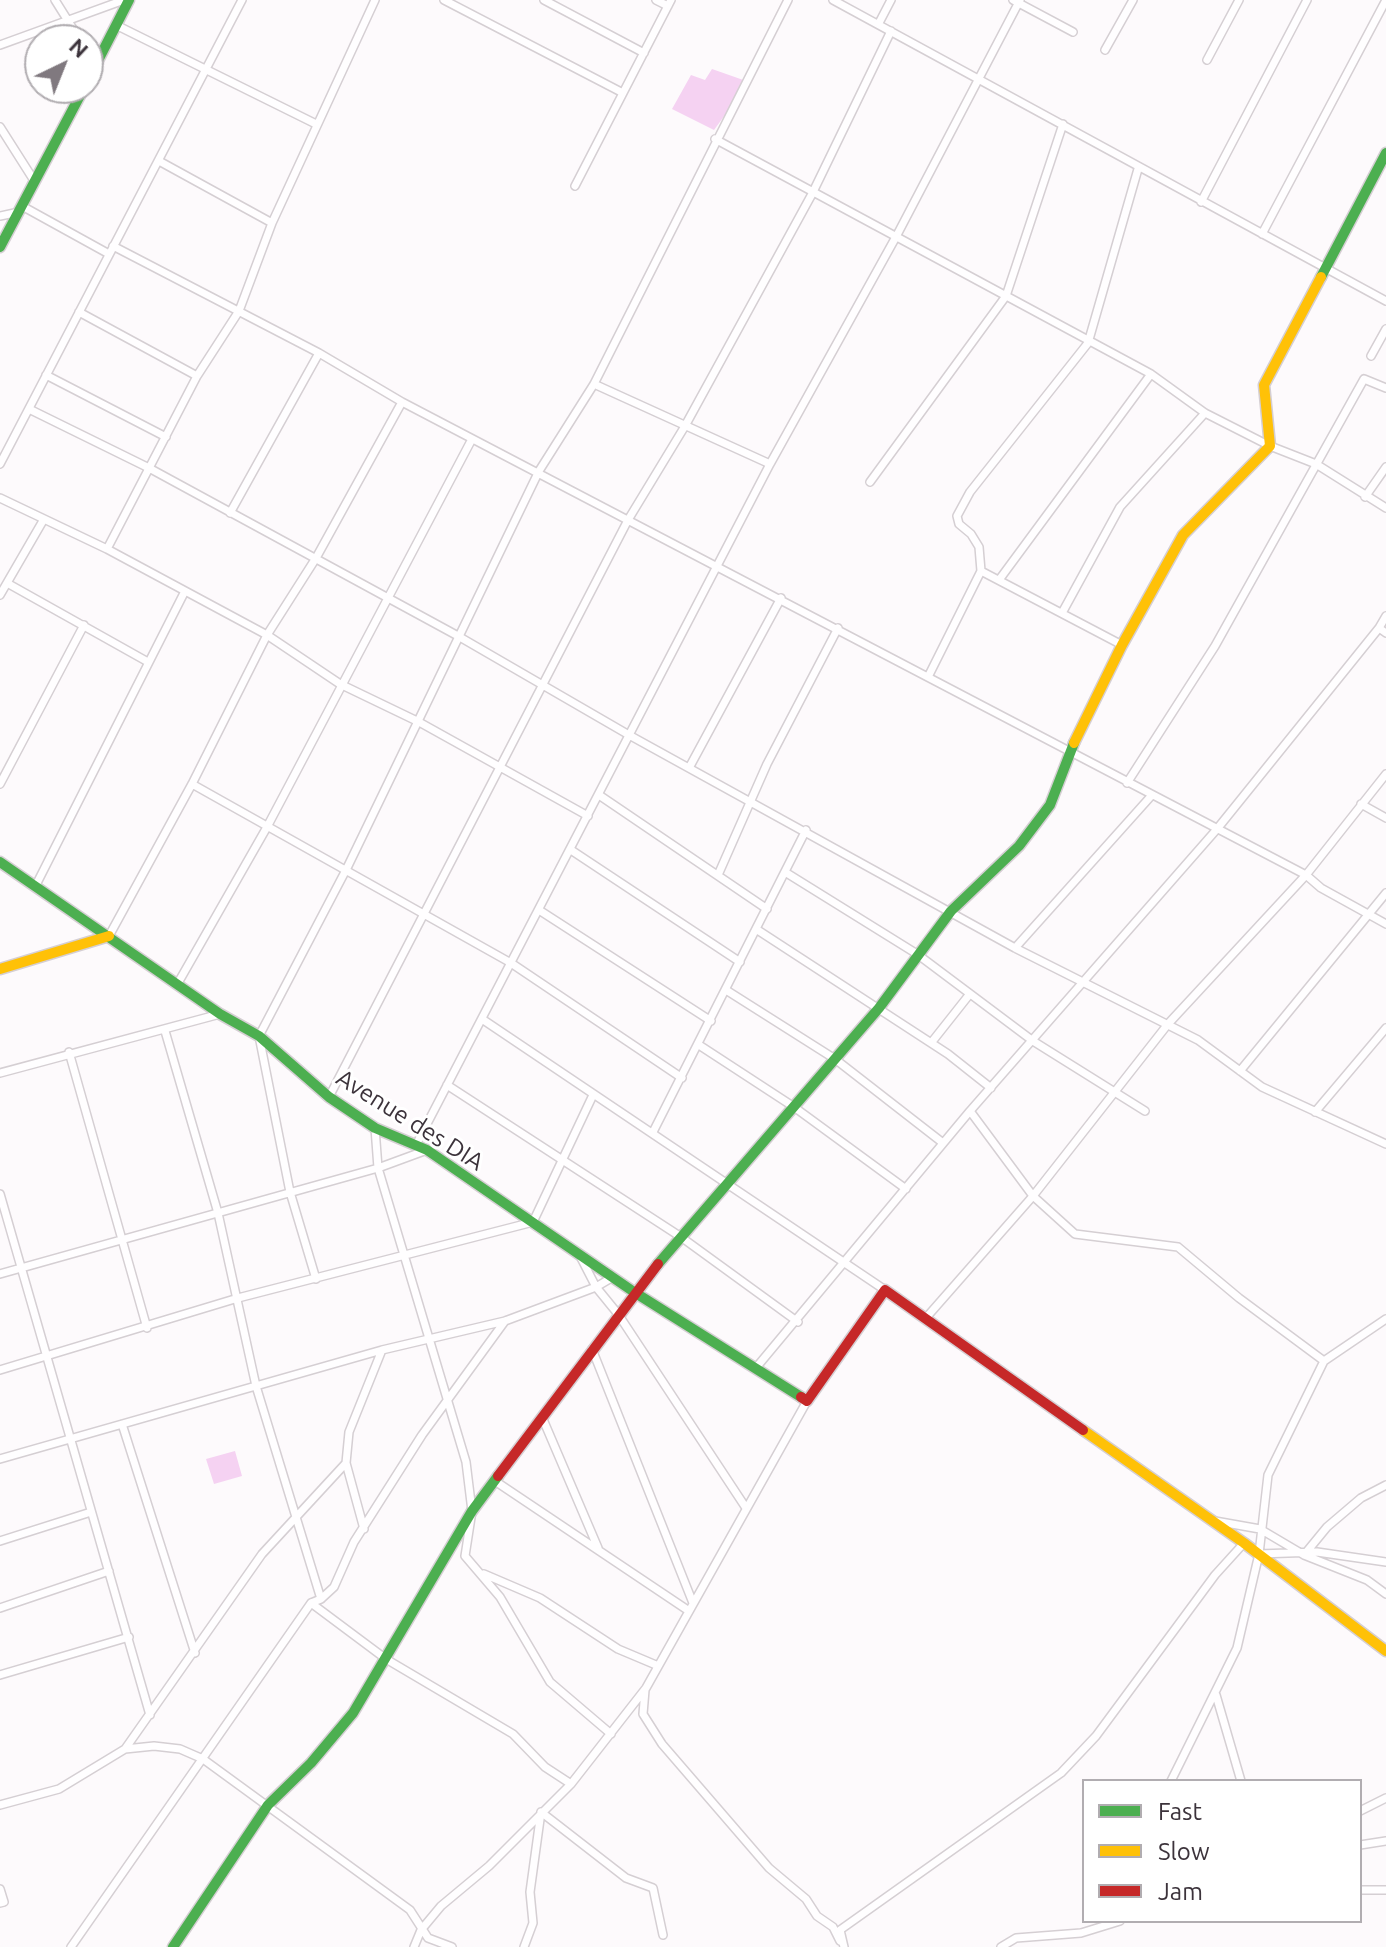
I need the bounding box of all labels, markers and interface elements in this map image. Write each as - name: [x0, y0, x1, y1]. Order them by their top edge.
- north arrow: [24, 24, 104, 104]
- text: N: [65, 33, 94, 62]
- street label: Avenue des DIA: [331, 1063, 489, 1177]
- legend: [1082, 1779, 1362, 1923]
- text: Fast: [1158, 1798, 1202, 1825]
- text: Slow: [1158, 1838, 1210, 1865]
- text: Jam: [1158, 1878, 1203, 1905]

